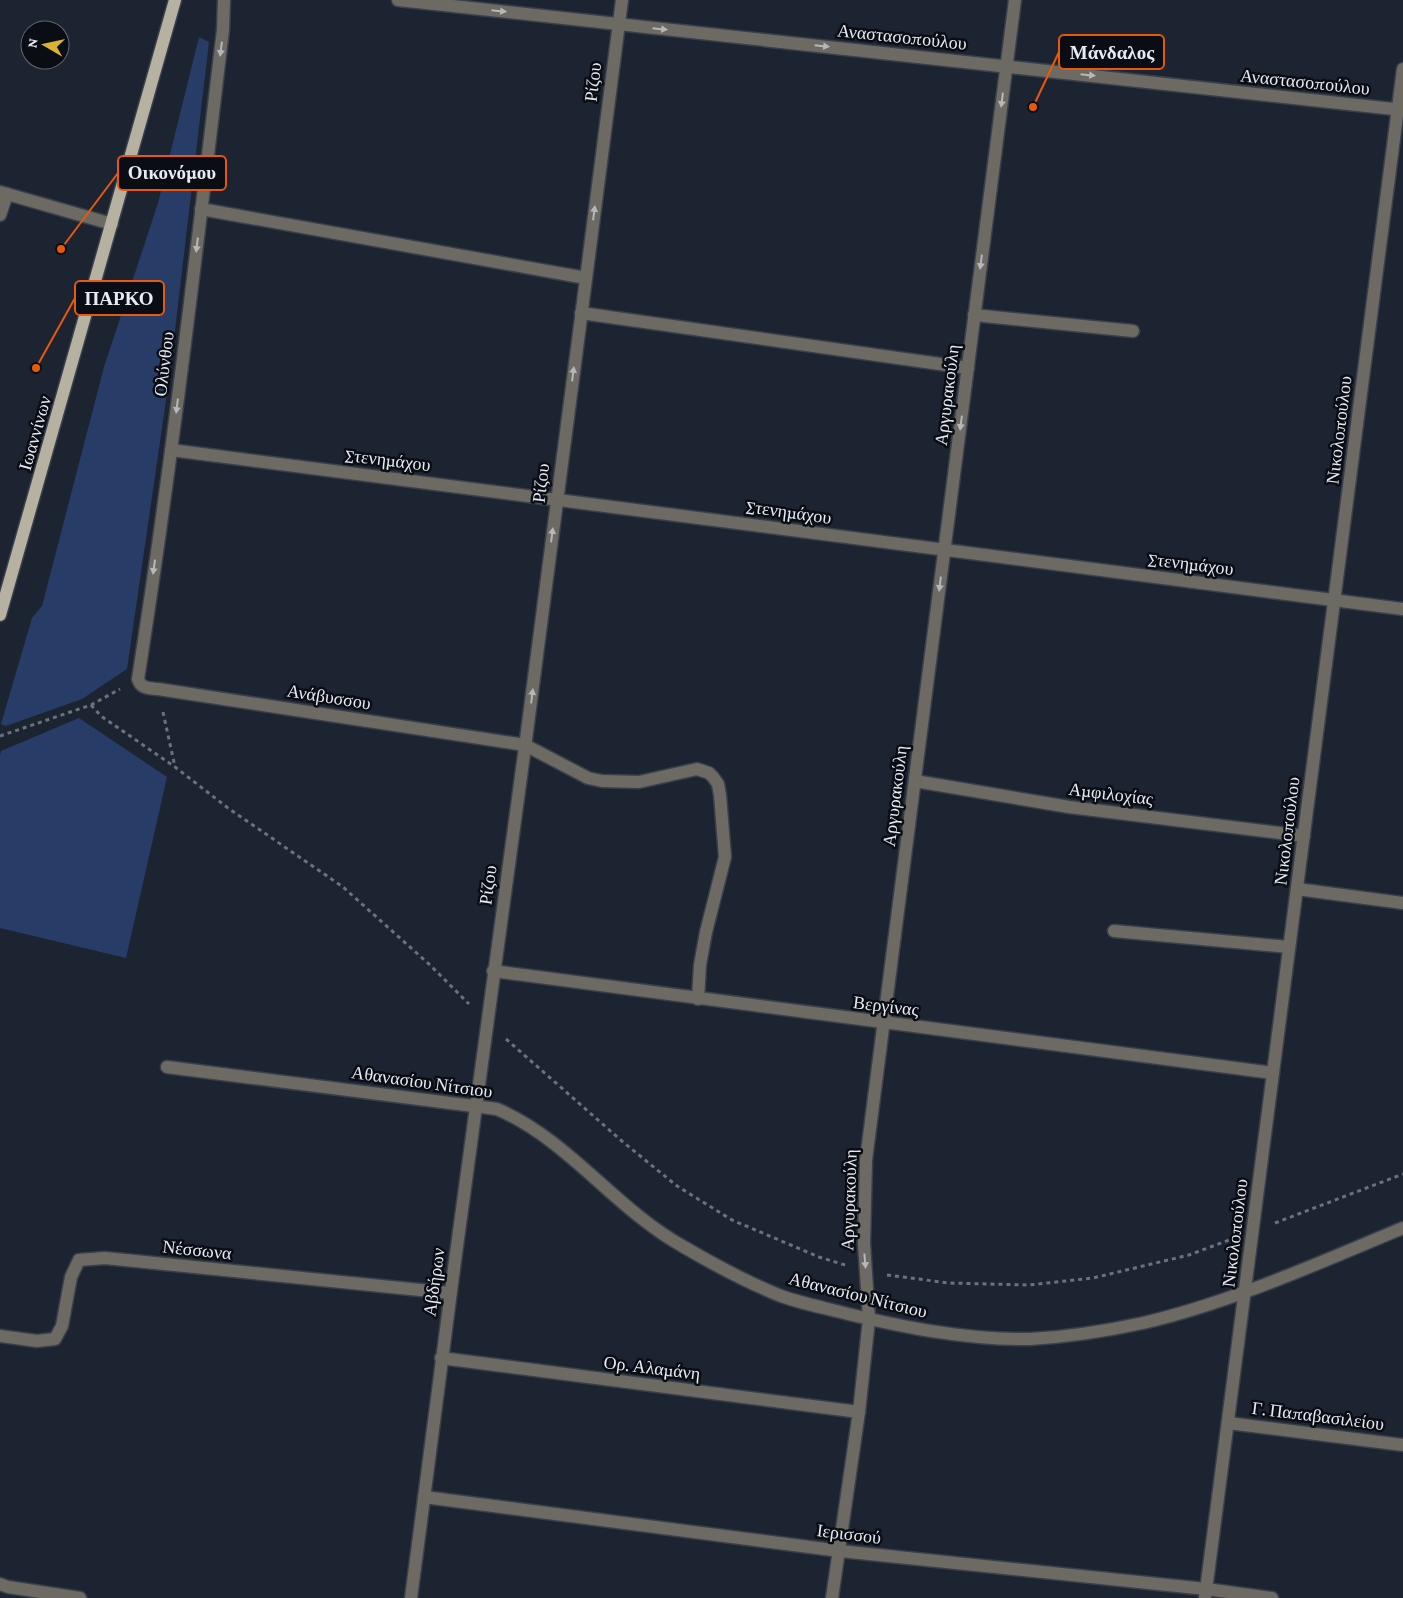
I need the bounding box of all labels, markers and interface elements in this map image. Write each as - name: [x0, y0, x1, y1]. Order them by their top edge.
- one-way arrow: [491, 7, 507, 15]
- north arrow: [20, 20, 70, 70]
- street label: Αναστασοπούλου: [836, 20, 968, 54]
- one-way arrow: [653, 25, 669, 33]
- callout: Μάνδαλος: [1059, 35, 1164, 69]
- text: N: [24, 37, 41, 49]
- one-way arrow: [217, 41, 225, 57]
- one-way arrow: [814, 42, 830, 50]
- text: Μάνδαλος: [1070, 42, 1155, 63]
- street label: Ρίζου: [581, 61, 605, 103]
- street label: Αναστασοπούλου: [1239, 65, 1371, 99]
- one-way arrow: [1080, 71, 1096, 79]
- one-way arrow: [998, 93, 1006, 109]
- callout: Οικονόμου: [118, 156, 226, 190]
- text: Οικονόμου: [128, 162, 216, 183]
- one-way arrow: [590, 204, 598, 220]
- one-way arrow: [193, 237, 201, 253]
- one-way arrow: [977, 254, 985, 270]
- callout: ΠΑΡΚΟ: [75, 281, 164, 315]
- text: ΠΑΡΚΟ: [85, 288, 153, 309]
- street label: Ολύνθου: [150, 330, 178, 397]
- street label: Αργυρακούλη: [931, 343, 963, 447]
- one-way arrow: [569, 366, 577, 382]
- street label: Νικολοπούλου: [1322, 375, 1356, 485]
- street label: Ιωαννίνων: [15, 393, 55, 473]
- one-way arrow: [172, 398, 180, 414]
- one-way arrow: [956, 415, 964, 431]
- street label: Στενημάχου: [344, 445, 432, 475]
- street label: Ρίζου: [529, 462, 553, 504]
- street label: Στενημάχου: [745, 496, 833, 528]
- one-way arrow: [548, 527, 556, 543]
- street label: Στενημάχου: [1147, 549, 1235, 579]
- one-way arrow: [150, 559, 158, 575]
- one-way arrow: [936, 576, 944, 592]
- street label: Ανάβυσσου: [286, 681, 372, 714]
- one-way arrow: [528, 688, 536, 704]
- street label: Αργυρακούλη: [879, 744, 911, 848]
- street label: Νικολοπούλου: [1270, 776, 1304, 886]
- street label: Αμφιλοχίας: [1068, 779, 1154, 809]
- street label: Ρίζου: [475, 864, 501, 906]
- street label: Βεργίνας: [852, 992, 920, 1020]
- street label: Αθανασίου Νίτσιου: [350, 1062, 494, 1102]
- street label: Αργυρακούλη: [837, 1149, 861, 1251]
- street label: Νικολοπούλου: [1218, 1178, 1252, 1288]
- street label: Νέσσωνα: [161, 1236, 233, 1264]
- street label: Αβδήρων: [419, 1246, 449, 1318]
- one-way arrow: [861, 1253, 869, 1269]
- street label: Αθανασίου Νίτσιου: [787, 1268, 929, 1322]
- street label: Ορ. Αλαμάνη: [603, 1352, 701, 1384]
- street label: Γ. Παπαβασιλείου: [1251, 1398, 1385, 1434]
- street label: Ιερισσού: [816, 1520, 882, 1548]

